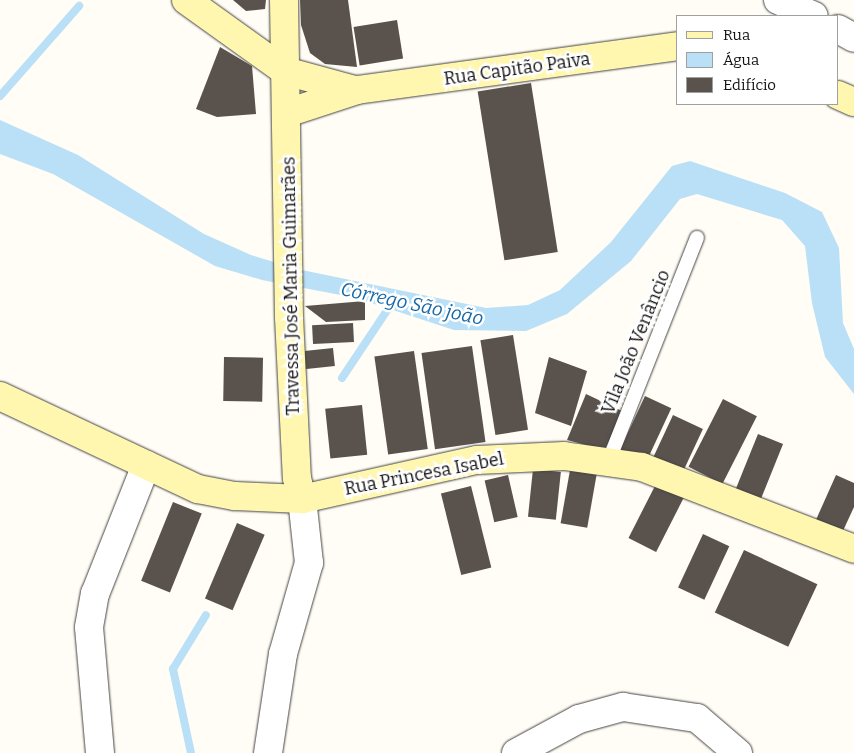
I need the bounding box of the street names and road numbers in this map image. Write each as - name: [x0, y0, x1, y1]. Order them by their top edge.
- street label: Rua Capitão Paiva: [442, 48, 592, 90]
- street label: Travessa José Maria Guimarães: [278, 156, 304, 416]
- street label: Vila João Venâncio: [597, 267, 675, 417]
- street label: Rua Princesa Isabel: [342, 448, 506, 500]

